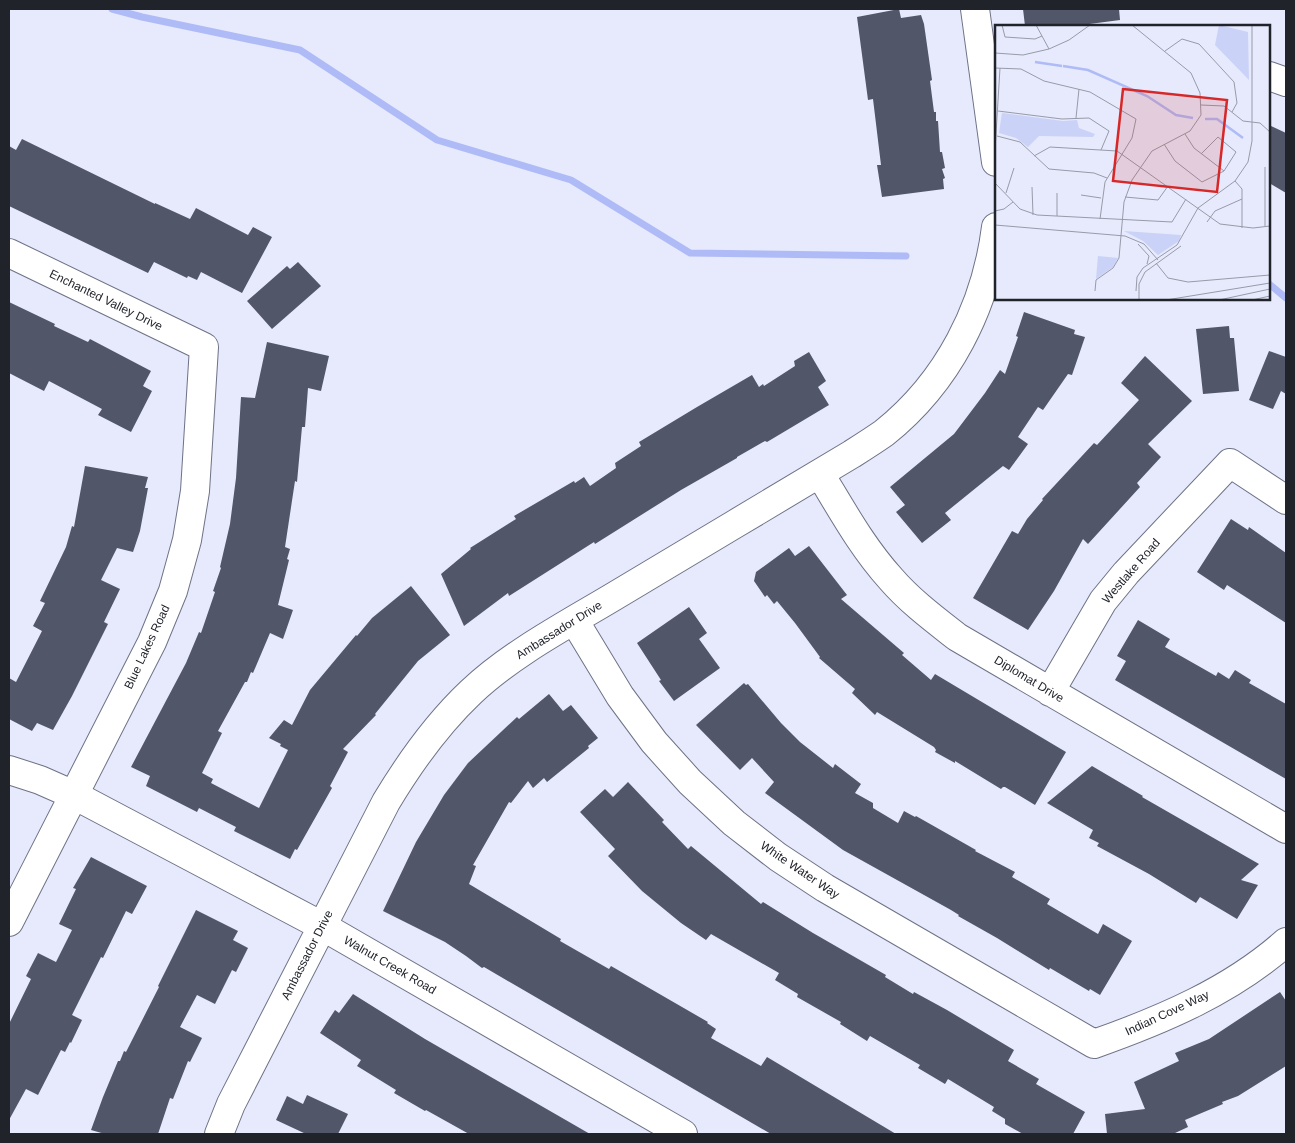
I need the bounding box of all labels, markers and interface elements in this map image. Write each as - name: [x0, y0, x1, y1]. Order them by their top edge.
- inset map: [995, 25, 1270, 300]
- street label: Enchanted Valley Drive: [47, 267, 165, 334]
- street label: Westlake Road: [1099, 536, 1163, 606]
- street label: Ambassador Drive: [513, 598, 605, 662]
- street label: Blue Lakes Road: [121, 603, 173, 691]
- street label: Diplomat Drive: [992, 653, 1067, 705]
- street label: White Water Way: [758, 838, 842, 902]
- street label: Ambassador Drive: [278, 908, 336, 1002]
- street label: Walnut Creek Road: [341, 933, 439, 997]
- street label: Indian Cove Way: [1123, 987, 1211, 1039]

